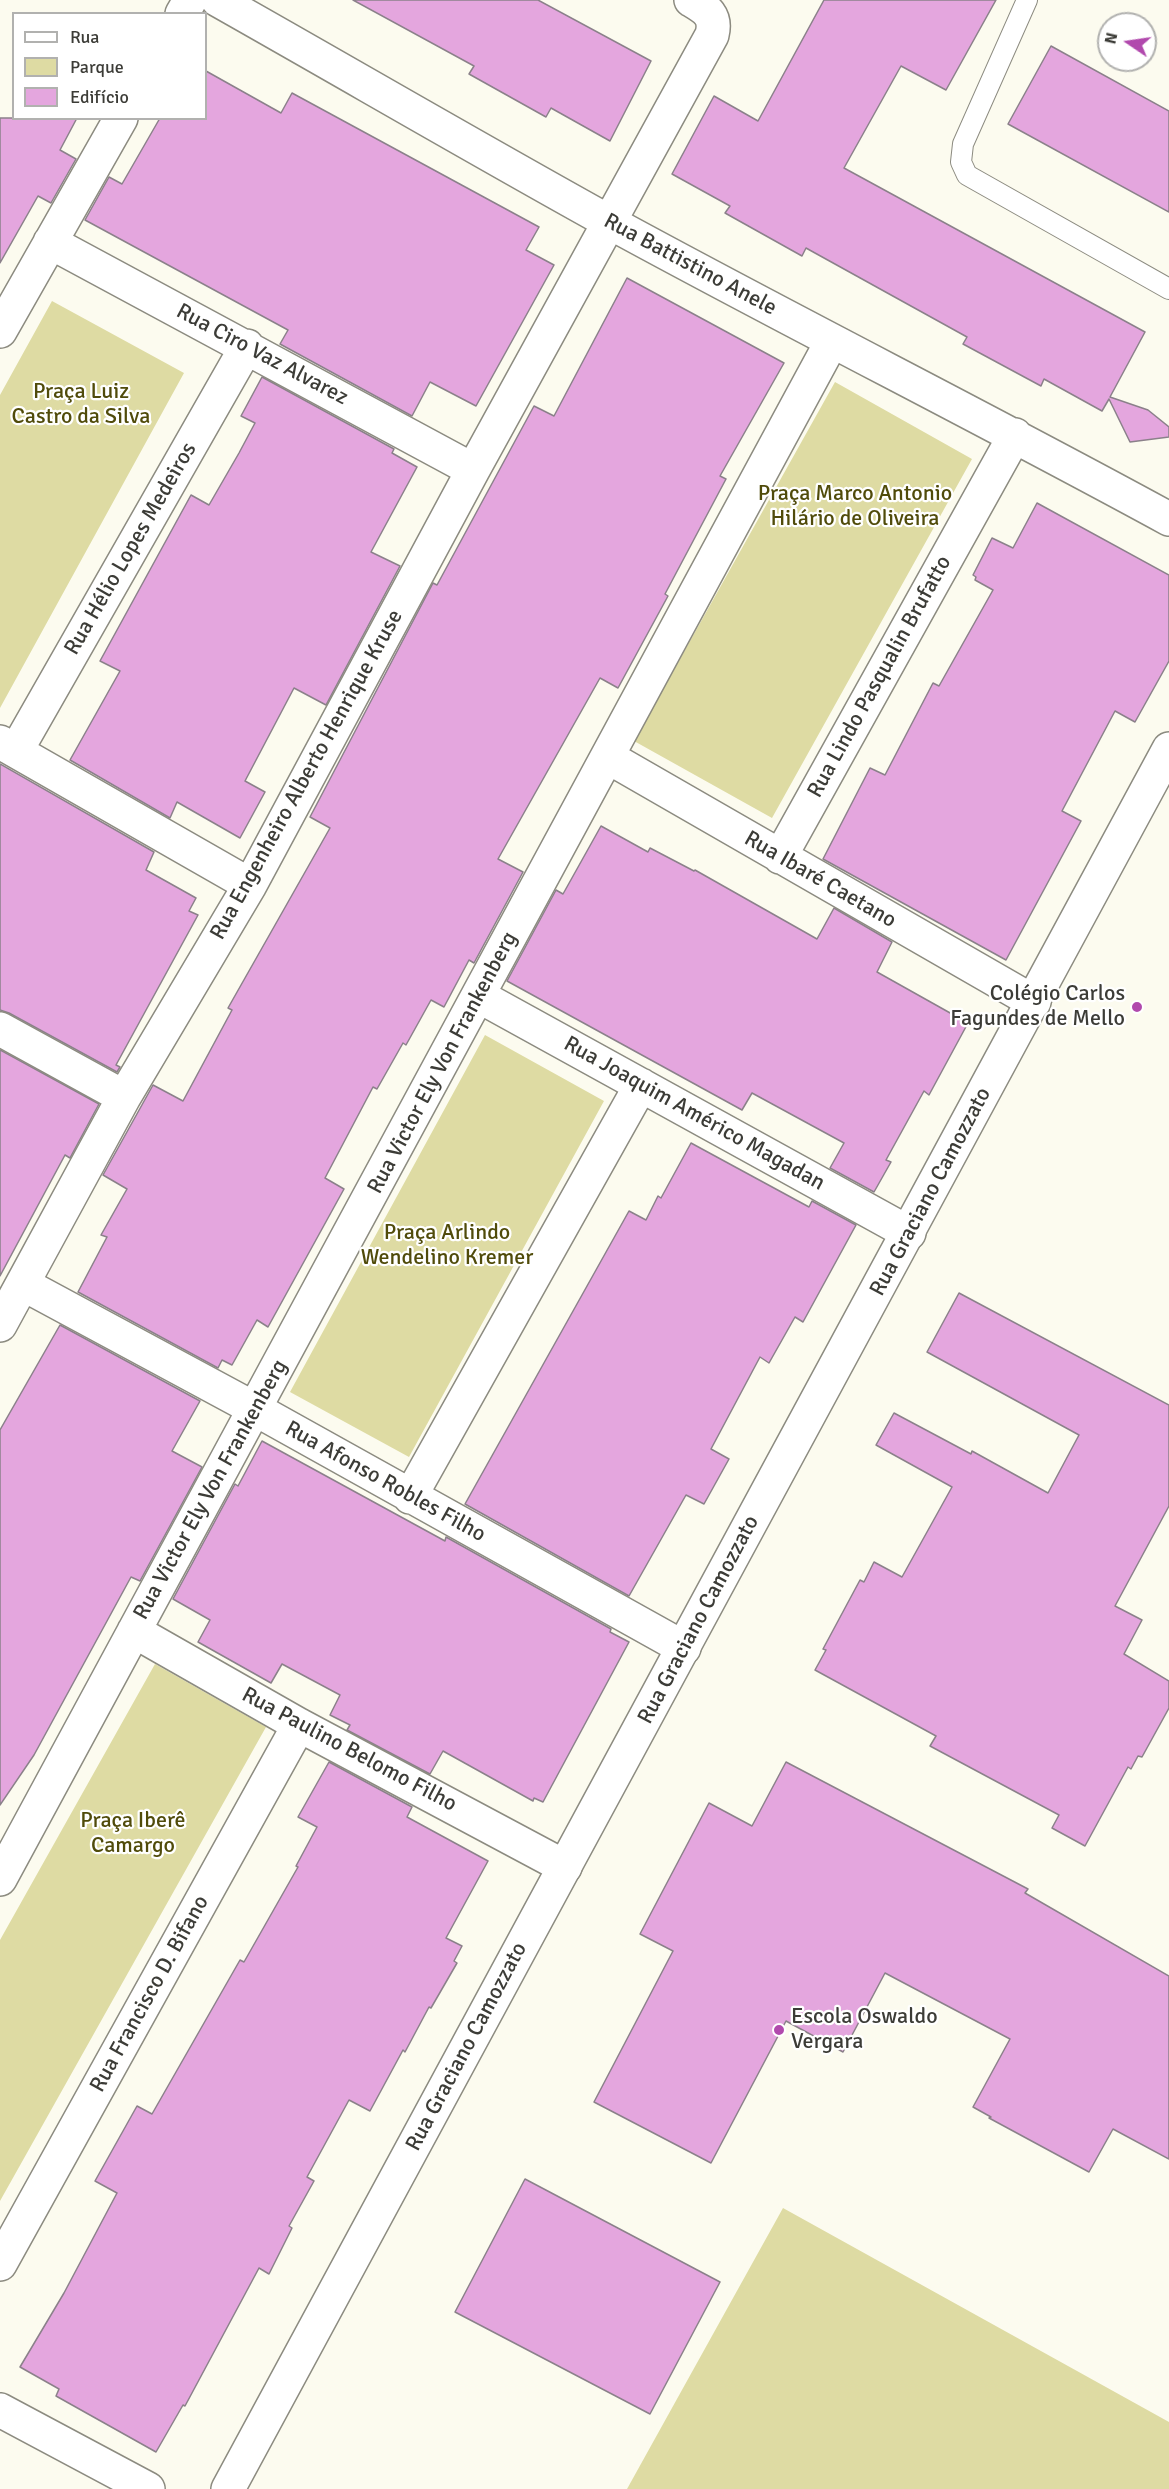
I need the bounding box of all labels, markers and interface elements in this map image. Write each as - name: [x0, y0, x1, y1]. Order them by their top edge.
- legend: [12, 12, 207, 120]
- north arrow: [1097, 12, 1157, 72]
- text: Rua: [70, 26, 99, 48]
- text: N: [1100, 31, 1122, 46]
- text: Parque: [70, 56, 124, 78]
- text: Edifício: [70, 86, 129, 108]
- street label: Rua Battistino Anele: [599, 208, 781, 322]
- street label: Rua Ciro Vaz Alvarez: [172, 299, 352, 411]
- park label: Praça Luiz Castro da Silva: [12, 379, 150, 430]
- street label: Rua Hélio Lopes Medeiros: [59, 438, 203, 660]
- park label: Praça Marco Antonio Hilário de Oliveira: [758, 481, 952, 532]
- street label: Rua Lindo Pasqualin Brufatto: [802, 551, 958, 803]
- street label: Rua Engenheiro Alberto Henrique Kruse: [205, 605, 409, 945]
- street label: Rua Ibaré Caetano: [739, 826, 901, 934]
- street label: Rua Victor Ely Von Frankenberg: [363, 927, 523, 1199]
- place label: Colégio Carlos Fagundes de Mello: [950, 981, 1125, 1032]
- marker: Colégio Carlos Fagundes de Mello: [1130, 1000, 1144, 1014]
- street label: Rua Joaquim Américo Magadan: [559, 1031, 829, 1197]
- street label: Rua Graciano Camozzato: [865, 1083, 997, 1301]
- park label: Praça Arlindo Wendelino Kremer: [361, 1220, 533, 1272]
- street label: Rua Victor Ely Von Frankenberg: [128, 1355, 294, 1625]
- street label: Rua Afonso Robles Filho: [280, 1416, 490, 1548]
- street label: Rua Graciano Camozzato: [633, 1511, 765, 1729]
- street label: Rua Paulino Belomo Filho: [237, 1682, 461, 1818]
- park label: Praça Iberê Camargo: [80, 1808, 186, 1860]
- street label: Rua Francisco D. Bifano: [85, 1891, 215, 2097]
- street label: Rua Graciano Camozzato: [401, 1938, 533, 2156]
- place label: Escola Oswaldo Vergara: [791, 2004, 938, 2056]
- marker: Escola Oswaldo Vergara: [772, 2023, 786, 2037]

